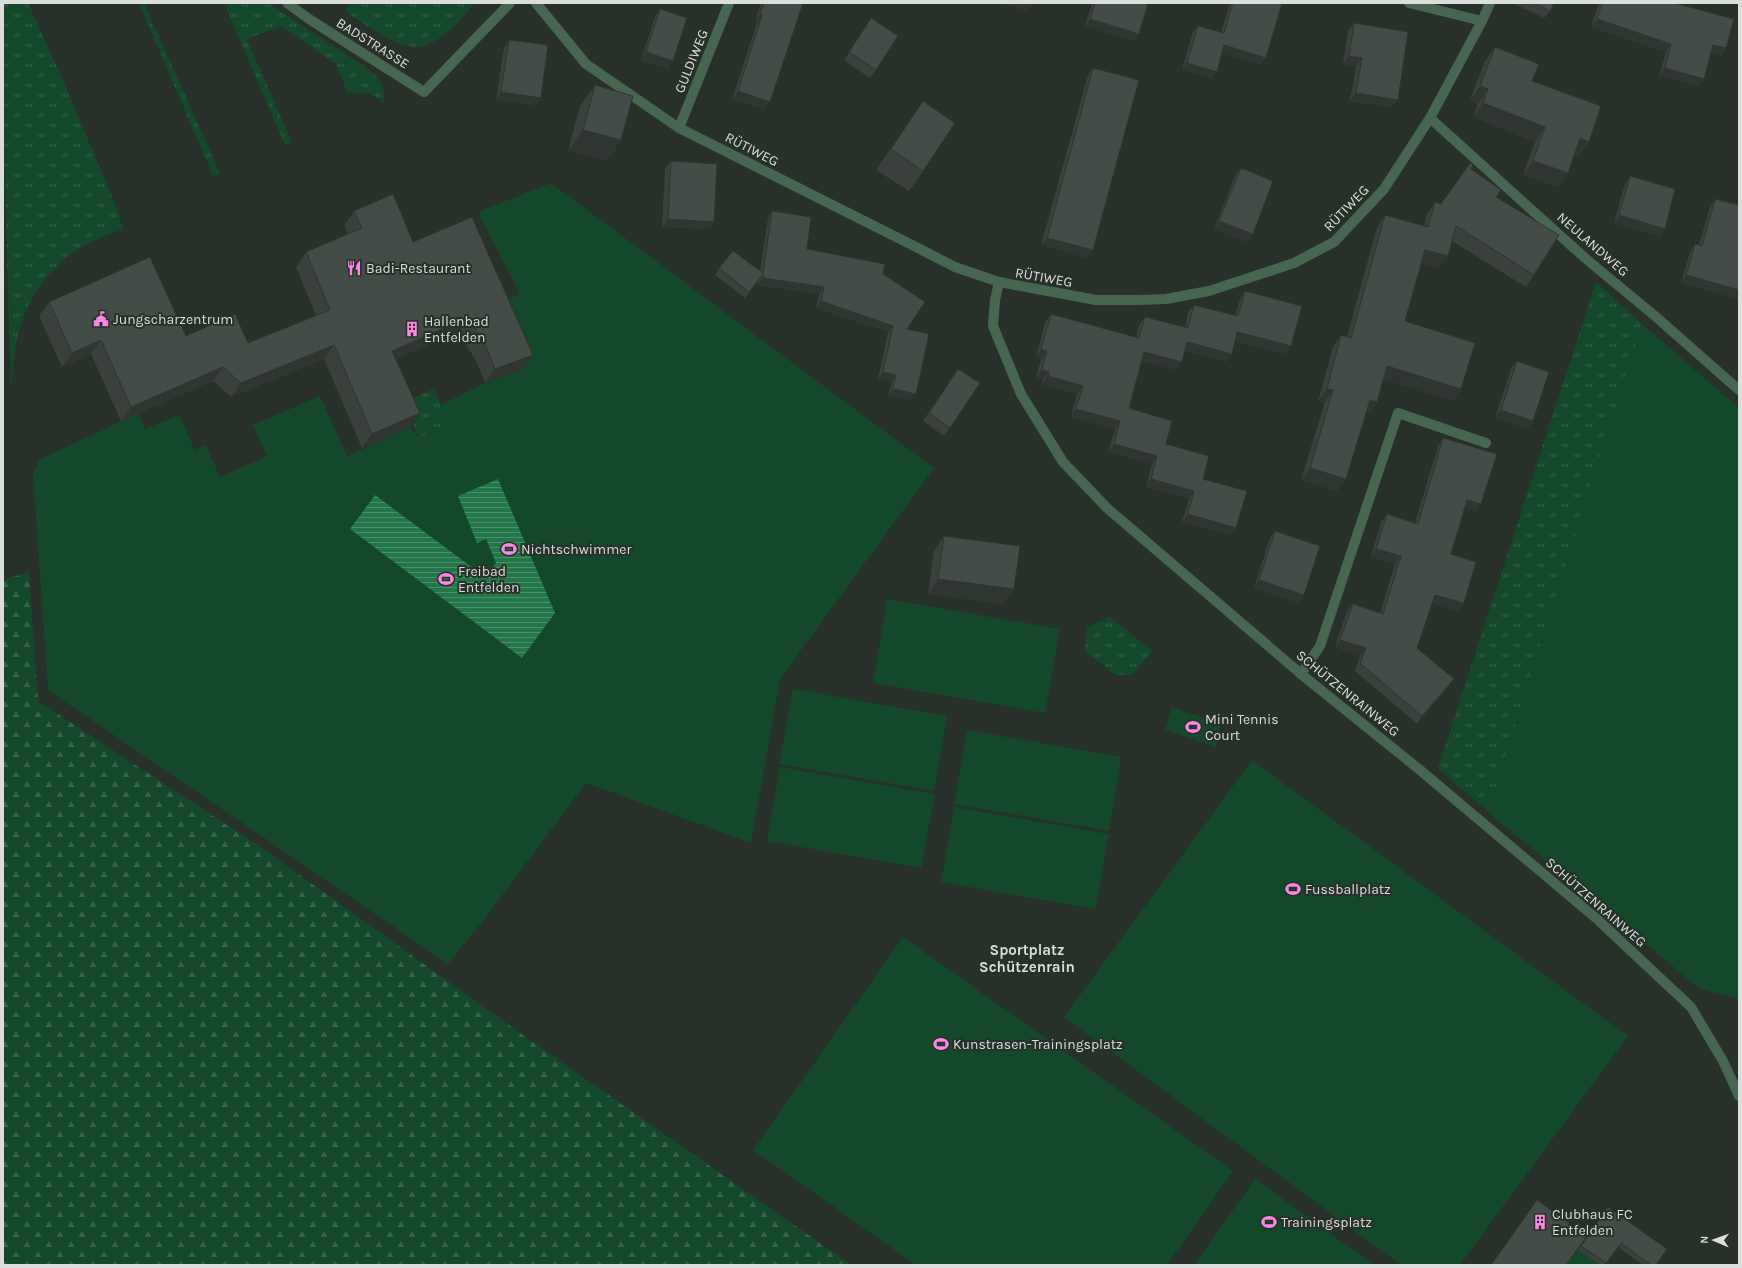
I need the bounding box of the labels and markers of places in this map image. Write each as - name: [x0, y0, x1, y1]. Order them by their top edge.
- restaurant icon: Badi-Restaurant: [345, 259, 363, 277]
- place label: Badi-Restaurant: [366, 260, 471, 277]
- public building icon: Jungscharzentrum: [92, 310, 110, 328]
- place label: Jungscharzentrum: [113, 311, 233, 328]
- place label: Hallenbad Entfelden: [424, 313, 489, 346]
- building icon: Hallenbad Entfelden: [403, 320, 421, 338]
- sports icon: Nichtschwimmer: [500, 540, 518, 558]
- place label: Nichtschwimmer: [521, 541, 632, 558]
- place label: Freibad Entfelden: [458, 563, 519, 596]
- sports icon: Freibad Entfelden: [437, 570, 455, 588]
- place label: Mini Tennis Court: [1205, 711, 1279, 744]
- sports icon: Mini Tennis Court: [1184, 718, 1202, 736]
- sports icon: Fussballplatz: [1284, 880, 1302, 898]
- place label: Fussballplatz: [1305, 881, 1391, 898]
- sports icon: Kunstrasen-Trainingsplatz: [932, 1035, 950, 1053]
- place label: Kunstrasen-Trainingsplatz: [953, 1036, 1123, 1053]
- place label: Clubhaus FC Entfelden: [1552, 1206, 1633, 1239]
- sports icon: Trainingsplatz: [1260, 1213, 1278, 1231]
- building icon: Clubhaus FC Entfelden: [1531, 1213, 1549, 1231]
- place label: Trainingsplatz: [1281, 1214, 1372, 1231]

